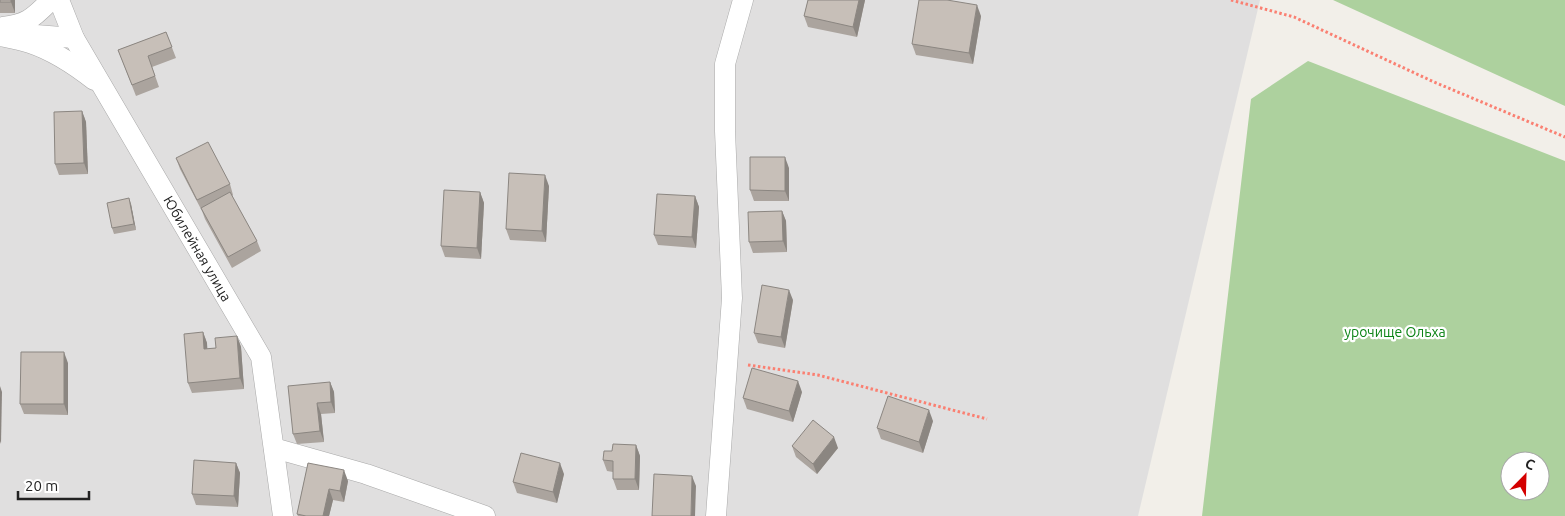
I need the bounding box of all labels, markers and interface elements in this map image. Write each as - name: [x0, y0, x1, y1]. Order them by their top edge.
- street label: Юбилейная улица: [160, 193, 235, 304]
- park label: урочище Ольха: [1344, 324, 1446, 340]
- north arrow: [1500, 451, 1550, 501]
- text: С: [1523, 455, 1537, 473]
- scale bar: [18, 468, 89, 500]
- text: 20 m: [25, 477, 58, 494]

